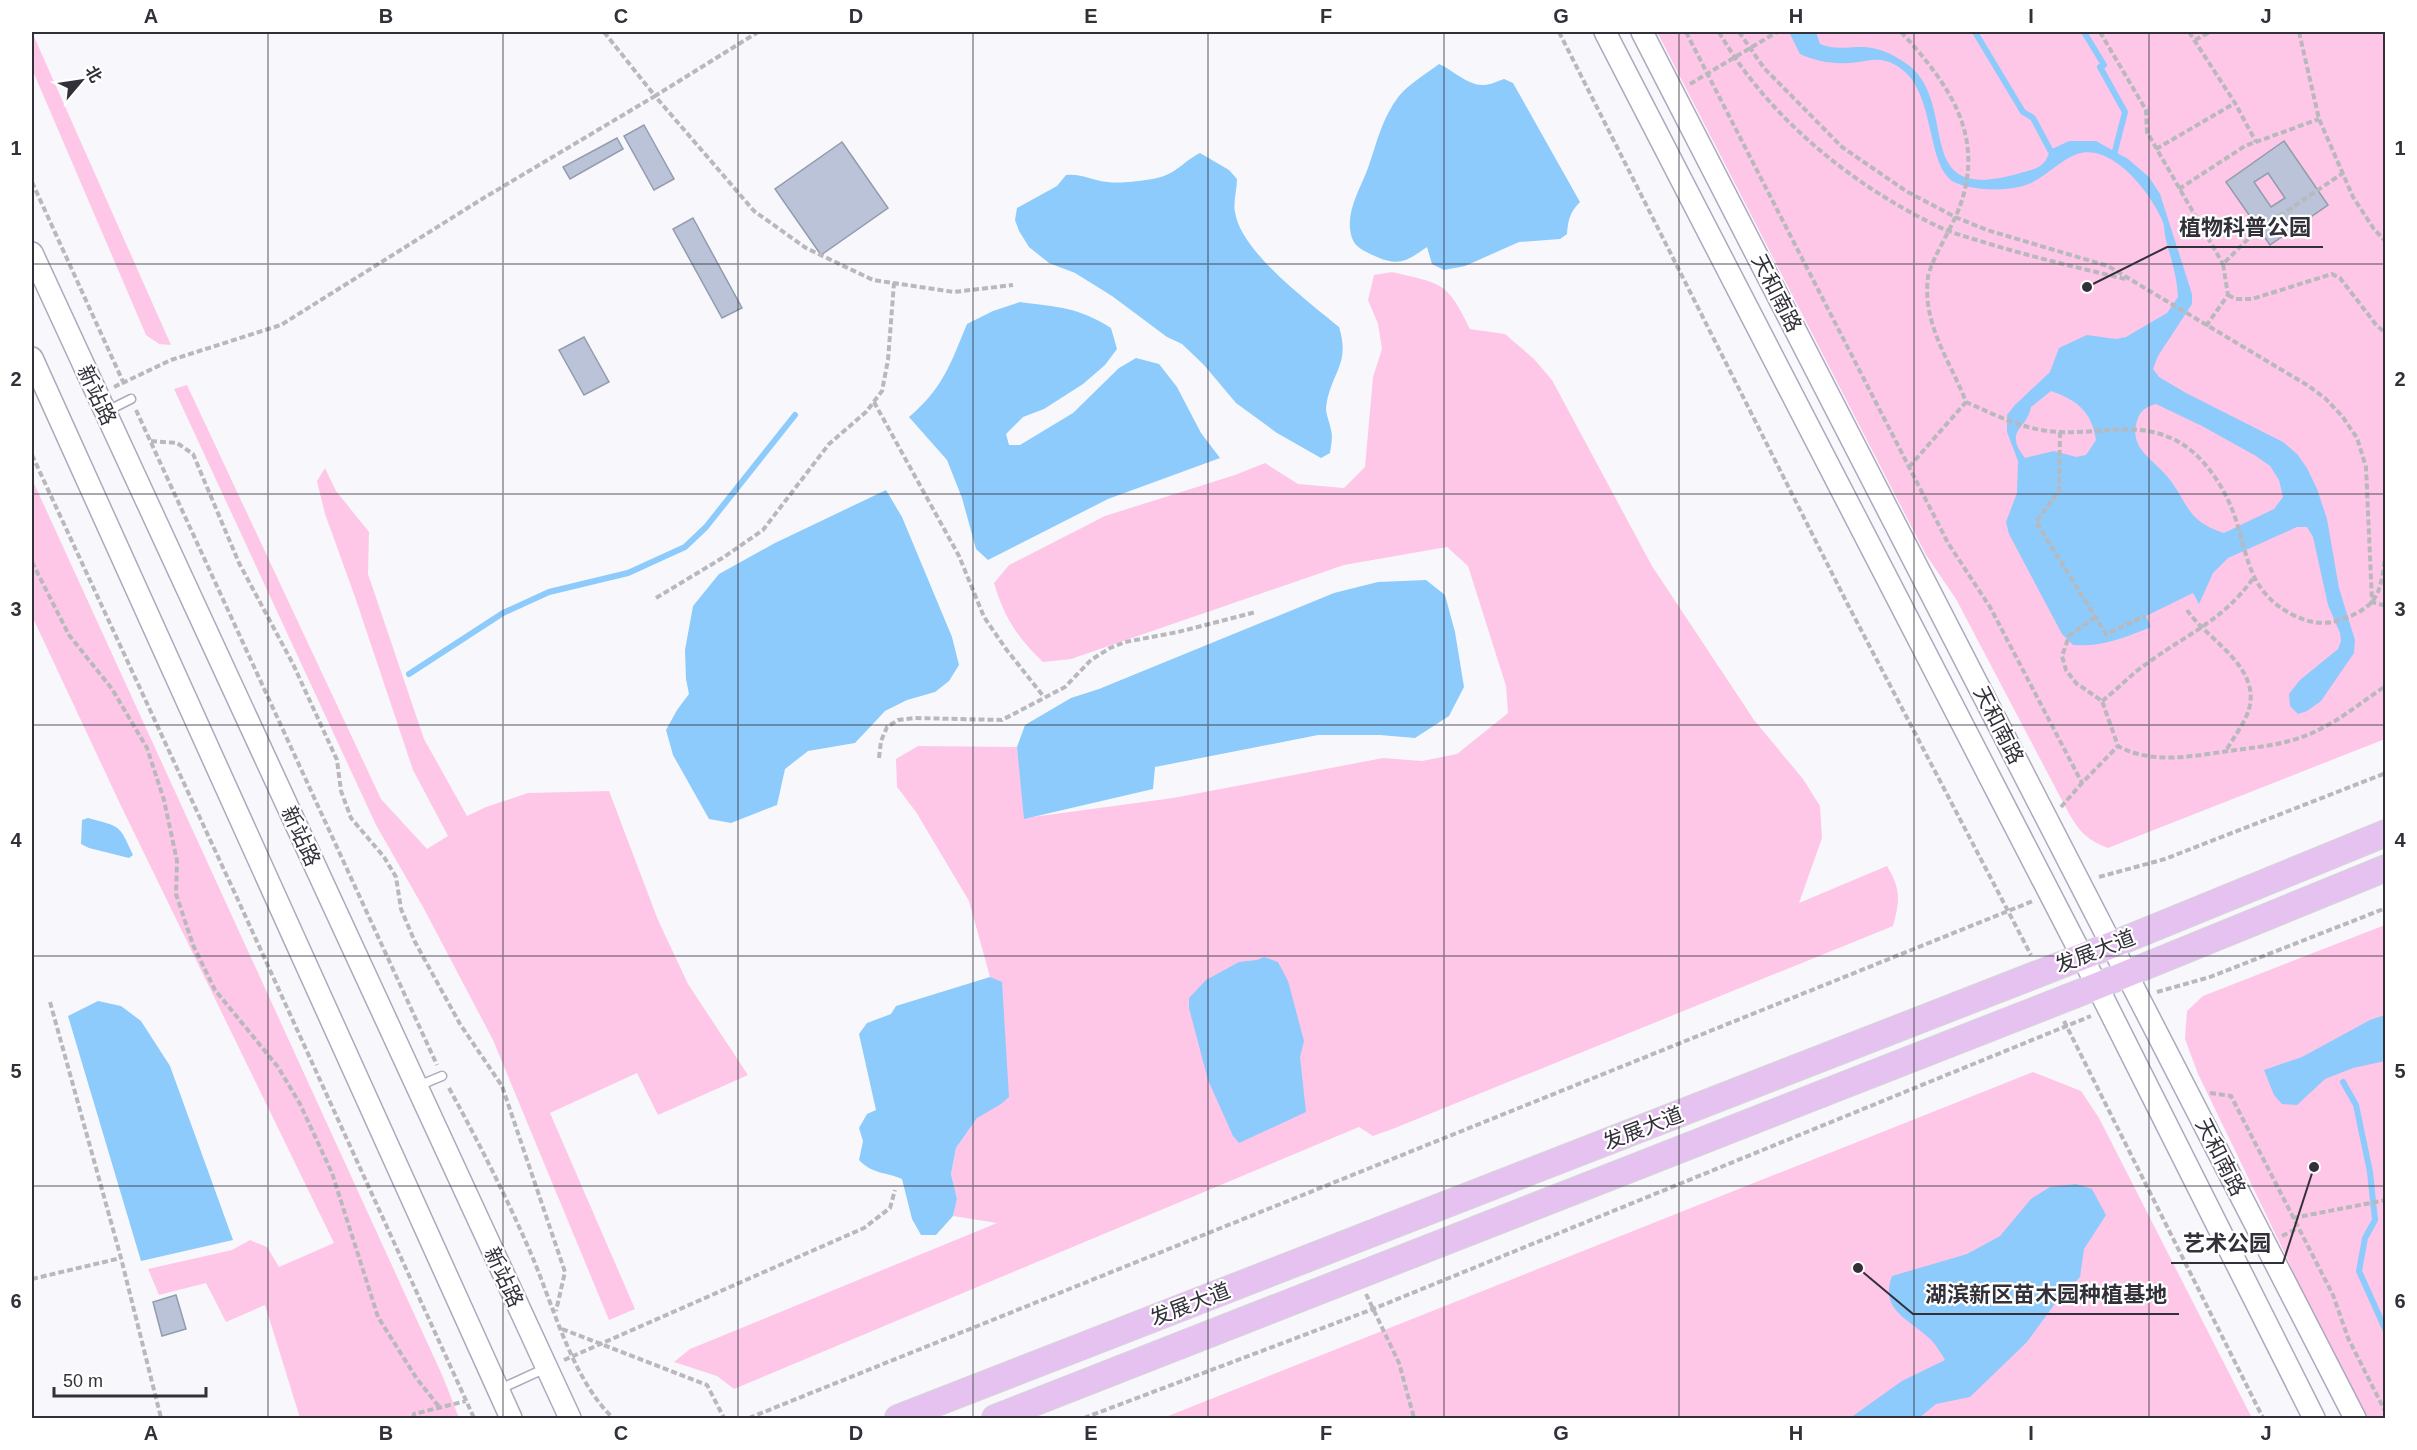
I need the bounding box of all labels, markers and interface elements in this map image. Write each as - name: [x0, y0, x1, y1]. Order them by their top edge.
- text: A: [144, 5, 158, 27]
- text: B: [379, 5, 393, 27]
- text: C: [614, 5, 628, 27]
- text: D: [849, 5, 863, 27]
- text: E: [1084, 5, 1098, 27]
- text: F: [1320, 5, 1332, 27]
- text: G: [1553, 5, 1569, 27]
- text: H: [1789, 5, 1803, 27]
- text: I: [2028, 5, 2034, 27]
- text: J: [2260, 5, 2272, 27]
- north arrow: [51, 51, 111, 111]
- text: 北: [82, 63, 105, 85]
- text: 1: [10, 137, 22, 159]
- text: 1: [2394, 137, 2406, 159]
- callout: 植物科普公园: [2167, 207, 2323, 247]
- text: 植物科普公园: [2179, 215, 2311, 240]
- street label: 天和南路: [1748, 250, 1806, 336]
- street label: 新站路: [73, 362, 121, 428]
- text: 2: [10, 368, 22, 390]
- text: 2: [2394, 368, 2406, 390]
- text: 3: [10, 598, 22, 620]
- text: 3: [2394, 598, 2406, 620]
- street label: 天和南路: [1970, 682, 2028, 768]
- street label: 新站路: [277, 803, 325, 869]
- text: 4: [10, 829, 22, 851]
- text: 4: [2394, 829, 2406, 851]
- street label: 发展大道: [2052, 925, 2138, 977]
- text: 5: [10, 1060, 22, 1082]
- text: 5: [2394, 1060, 2406, 1082]
- street label: 发展大道: [1600, 1102, 1686, 1154]
- street label: 天和南路: [2192, 1114, 2250, 1200]
- callout: 艺术公园: [2171, 1223, 2283, 1263]
- text: 艺术公园: [2183, 1231, 2271, 1256]
- street label: 新站路: [480, 1244, 528, 1310]
- callout: 湖滨新区苗木园种植基地: [1913, 1274, 2179, 1314]
- street label: 发展大道: [1147, 1278, 1233, 1330]
- text: 湖滨新区苗木园种植基地: [1925, 1282, 2167, 1307]
- text: 6: [10, 1290, 22, 1312]
- text: 6: [2394, 1290, 2406, 1312]
- scale bar: [54, 1360, 206, 1398]
- text: 50 m: [63, 1371, 103, 1391]
- text: A: [144, 1422, 158, 1444]
- text: B: [379, 1422, 393, 1444]
- text: C: [614, 1422, 628, 1444]
- text: D: [849, 1422, 863, 1444]
- text: E: [1084, 1422, 1098, 1444]
- text: F: [1320, 1422, 1332, 1444]
- text: G: [1553, 1422, 1569, 1444]
- text: H: [1789, 1422, 1803, 1444]
- text: I: [2028, 1422, 2034, 1444]
- text: J: [2260, 1422, 2272, 1444]

